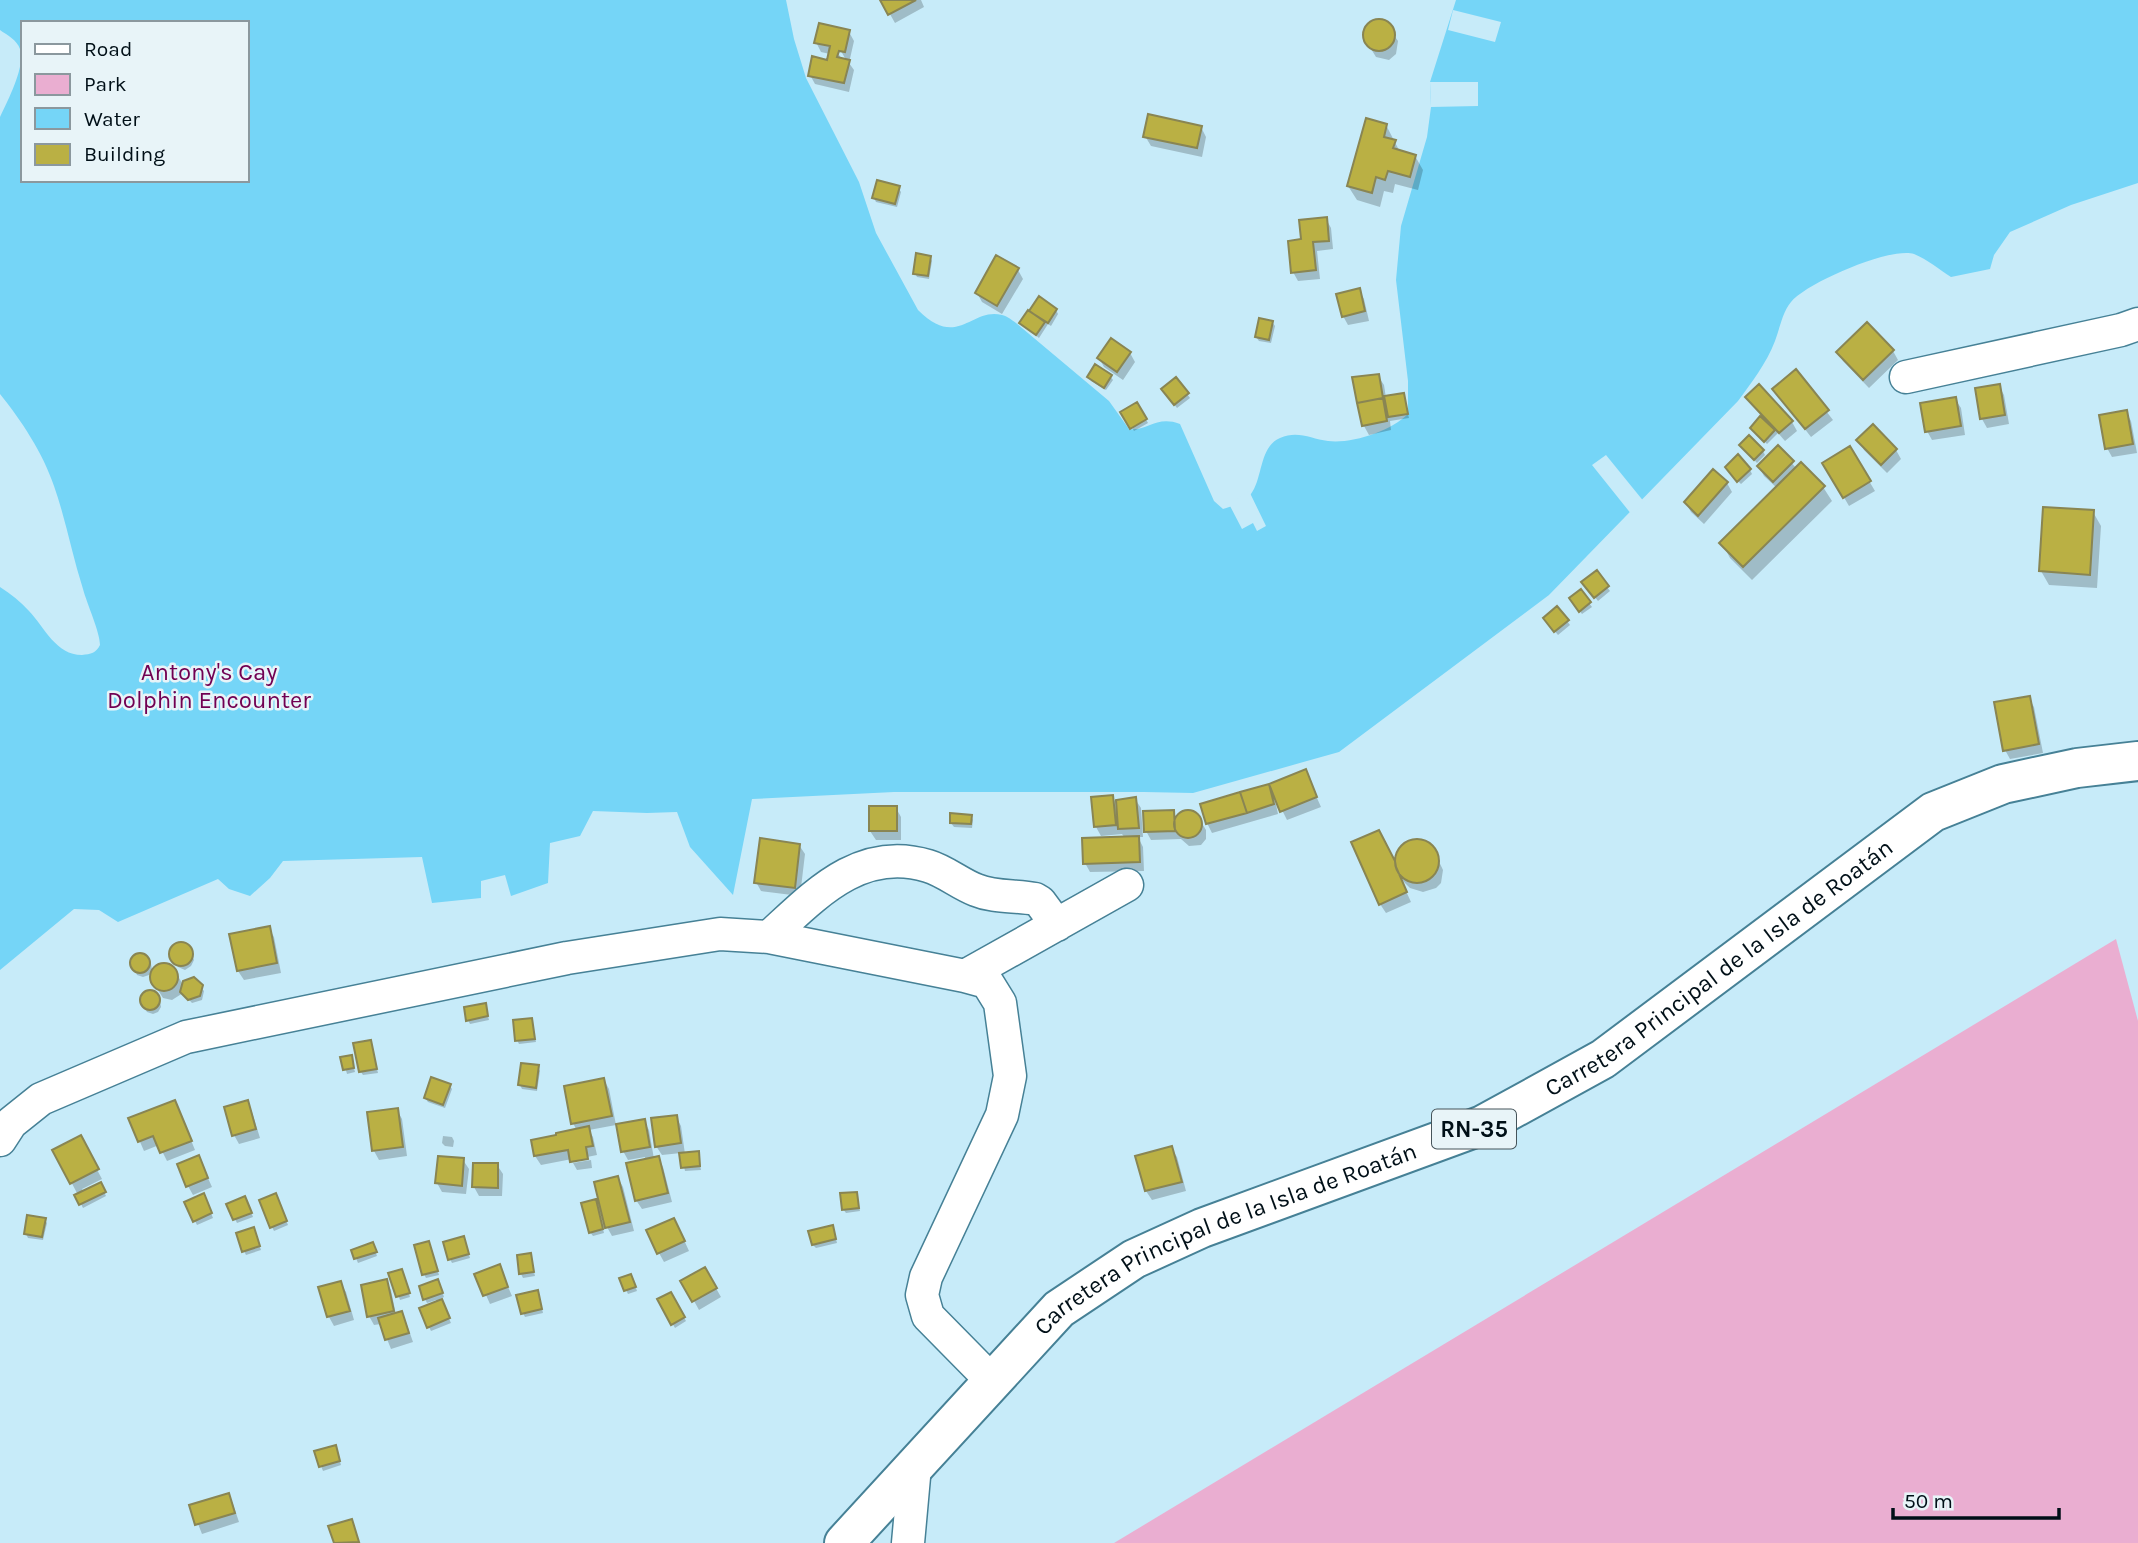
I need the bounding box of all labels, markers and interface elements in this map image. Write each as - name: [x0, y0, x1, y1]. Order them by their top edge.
- legend: [21, 21, 248, 182]
- text: Road: [84, 37, 132, 61]
- text: Park: [84, 72, 127, 96]
- text: Water: [84, 107, 140, 131]
- text: Building: [84, 142, 165, 166]
- park label: Antony's Cay Dolphin Encounter: [107, 658, 311, 714]
- street label: Carretera Principal de la Isla de Roatán: [1540, 833, 1898, 1102]
- road number: RN-35: [1432, 1110, 1516, 1148]
- street label: Carretera Principal de la Isla de Roatán: [1028, 1137, 1420, 1341]
- scale bar: [1893, 1476, 2059, 1520]
- text: 50 m: [1904, 1489, 1953, 1513]

